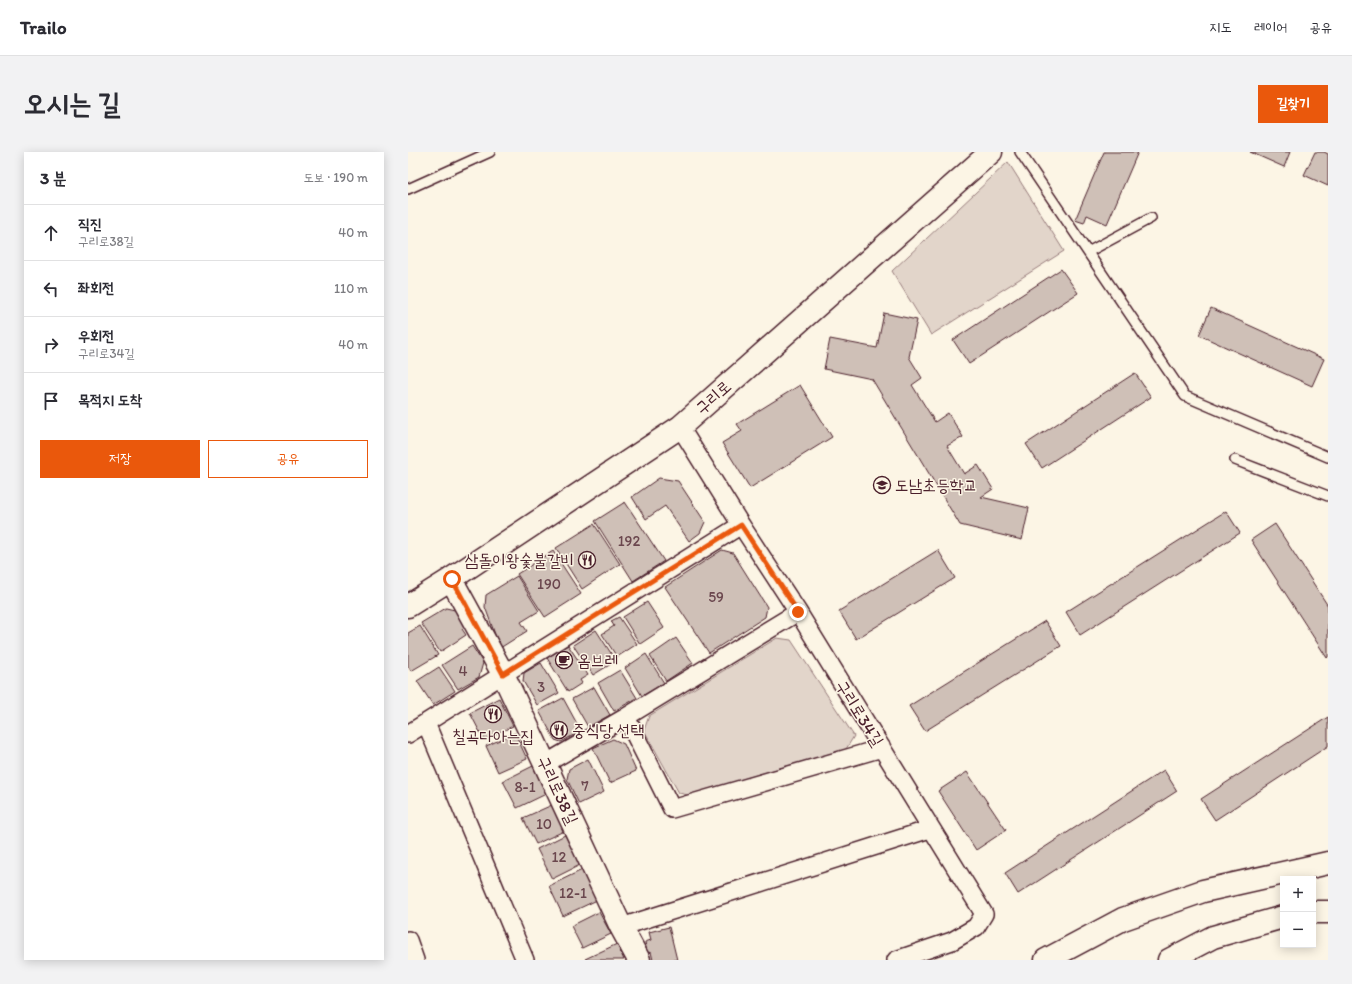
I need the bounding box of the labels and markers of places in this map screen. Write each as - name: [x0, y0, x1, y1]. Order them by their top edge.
- school or university icon: 도남초등학교: [872, 475, 892, 495]
- place label: 도남초등학교: [895, 475, 977, 495]
- place label: 삼돌이왕숯불갈비: [465, 550, 574, 570]
- restaurant icon: 삼돌이왕숯불갈비: [577, 550, 597, 570]
- cafe icon: 옴브레: [554, 650, 574, 670]
- place label: 옴브레: [577, 650, 618, 670]
- restaurant icon: 칠곡다아는집: [483, 704, 503, 724]
- restaurant icon: 중식당 선택: [549, 720, 569, 740]
- place label: 중식당 선택: [572, 720, 644, 740]
- place label: 칠곡다아는집: [452, 726, 534, 746]

